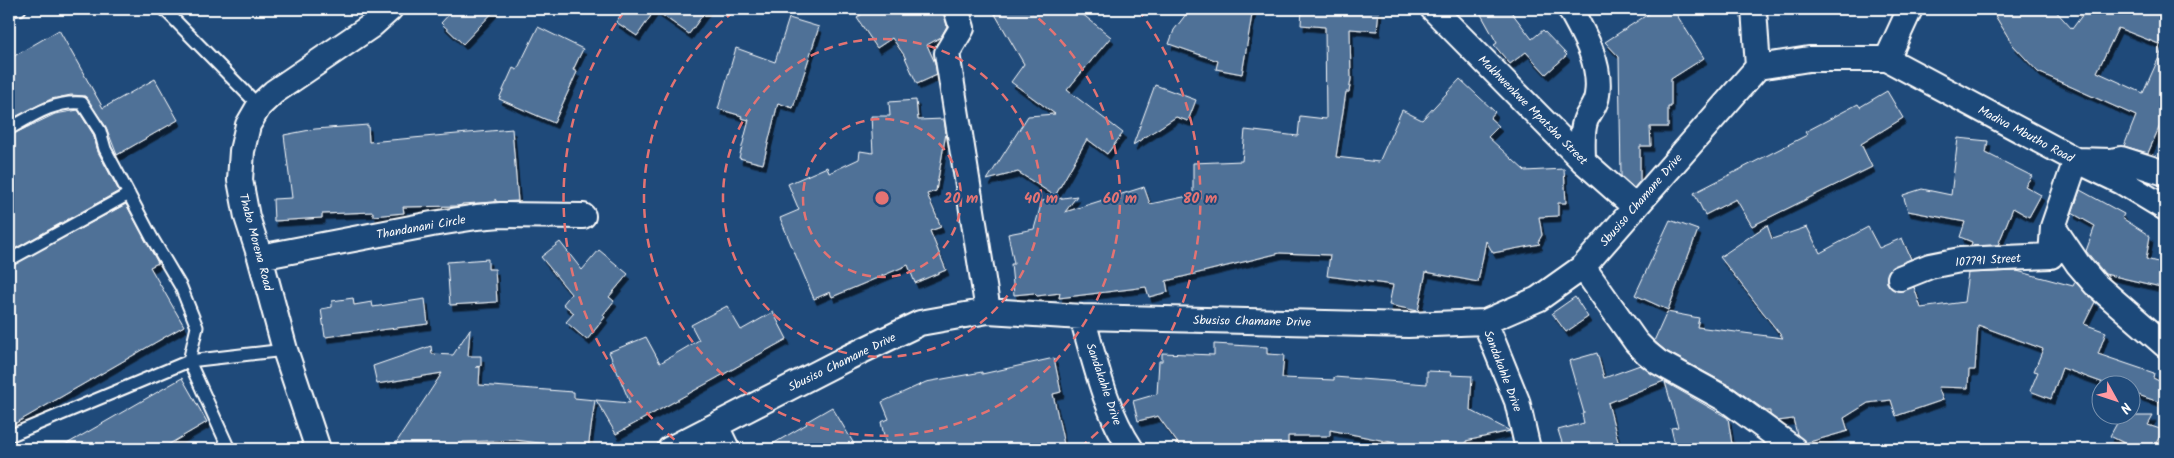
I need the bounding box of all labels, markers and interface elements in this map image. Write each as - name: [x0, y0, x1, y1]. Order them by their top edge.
- street label: Makhwenkwe Mpatsha Street: [1473, 51, 1592, 170]
- street label: Madiva Mbutho Road: [1974, 101, 2078, 168]
- street label: Sbusiso Chamane Drive: [1596, 149, 1688, 251]
- text: 20 m: [944, 187, 978, 211]
- text: 40 m: [1024, 187, 1058, 211]
- text: 60 m: [1103, 187, 1137, 211]
- text: 80 m: [1183, 187, 1217, 211]
- centre of rings: [873, 189, 891, 207]
- street label: Thabo Morena Road: [233, 191, 278, 294]
- street label: Thandanani Circle: [375, 210, 468, 245]
- street label: 107791 Street: [1955, 249, 2022, 272]
- street label: Sbusiso Chamane Drive: [1193, 311, 1312, 332]
- street label: Sbusiso Chamane Drive: [785, 328, 900, 397]
- street label: Sandakahle Drive: [1478, 328, 1527, 415]
- street label: Sandakahle Drive: [1081, 340, 1127, 428]
- north arrow: [2092, 376, 2142, 426]
- text: N: [2114, 397, 2136, 418]

